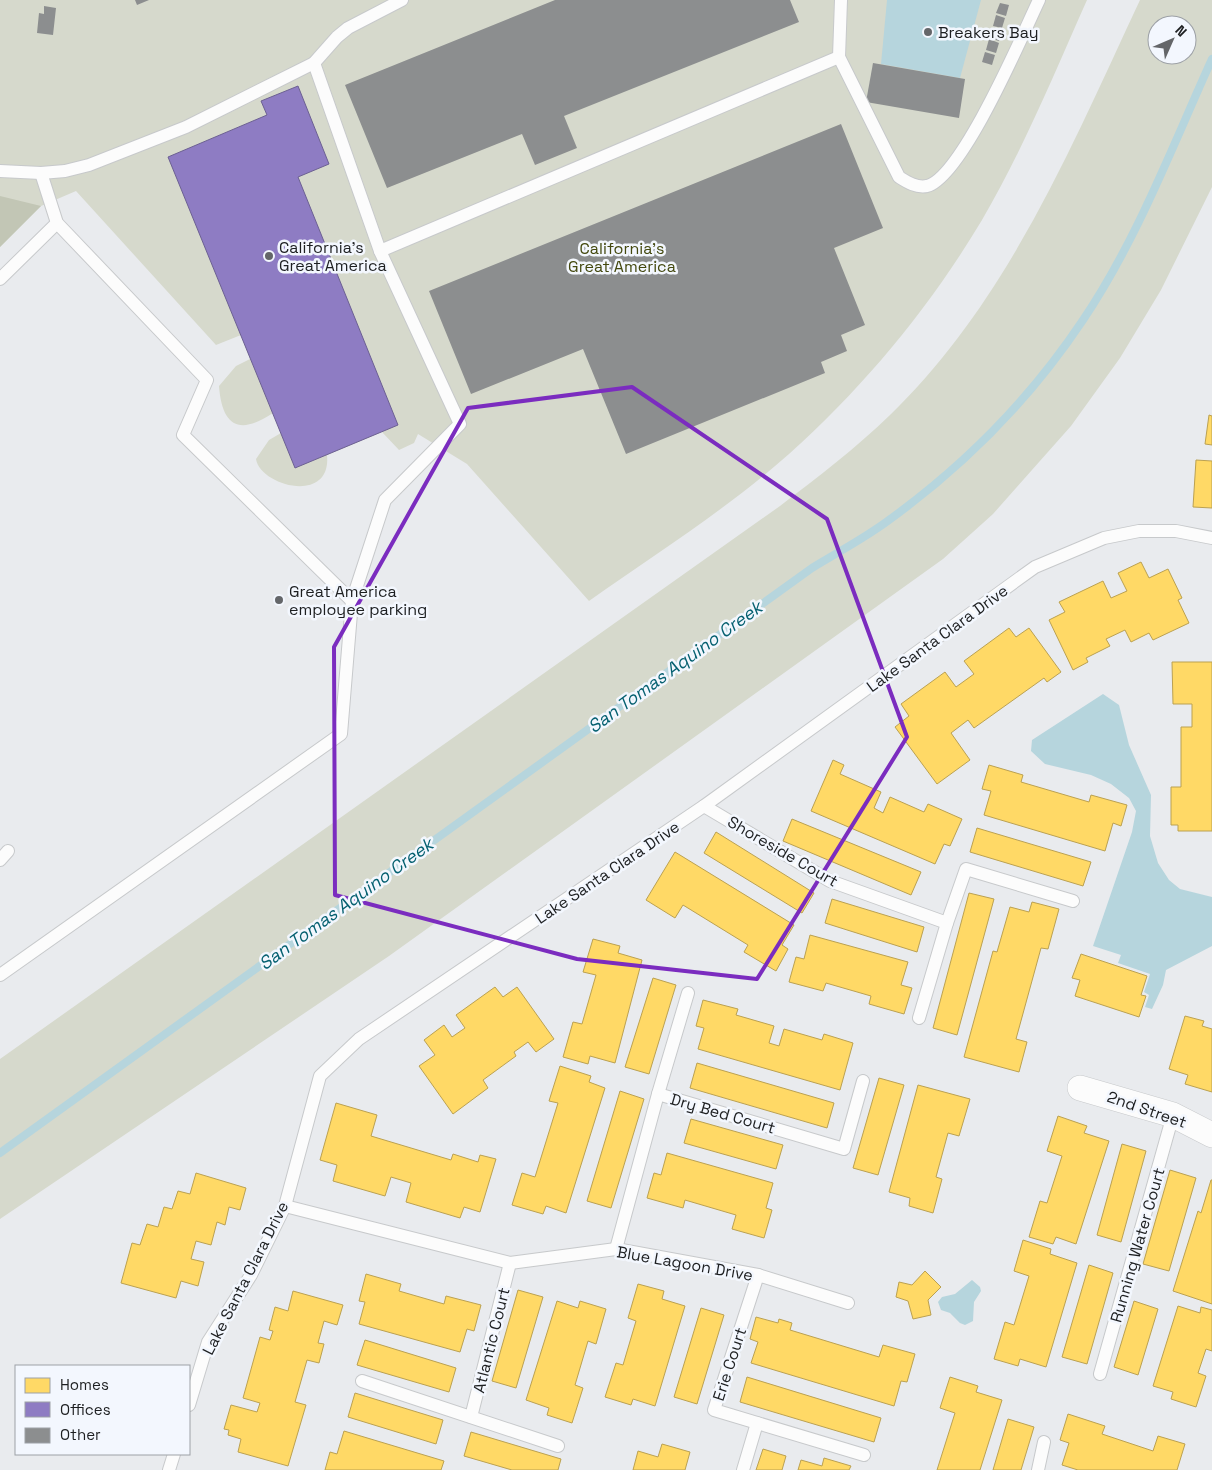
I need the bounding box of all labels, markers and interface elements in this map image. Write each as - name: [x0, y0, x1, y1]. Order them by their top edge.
- north arrow: [1147, 15, 1197, 65]
- text: N: [1172, 21, 1191, 40]
- place label: Breakers Bay: [938, 22, 1038, 43]
- marker: Breakers Bay: [922, 26, 934, 38]
- place label: California’s Great America: [279, 237, 387, 276]
- park label: California's Great America: [568, 238, 676, 277]
- marker: California’s Great America: [263, 250, 275, 262]
- street label: Lake Santa Clara Drive: [862, 580, 1012, 697]
- place label: Great America employee parking: [289, 581, 427, 620]
- marker: Great America employee parking: [273, 594, 285, 606]
- water label: San Tomas Aquino Creek: [583, 594, 768, 738]
- street label: Shoreside Court: [724, 811, 842, 892]
- street label: Lake Santa Clara Drive: [531, 816, 684, 929]
- water label: San Tomas Aquino Creek: [254, 831, 439, 975]
- street label: 2nd Street: [1104, 1086, 1189, 1133]
- street label: Dry Bed Court: [668, 1088, 778, 1139]
- street label: Running Water Court: [1105, 1165, 1170, 1325]
- street label: Lake Santa Clara Drive: [198, 1198, 293, 1359]
- street label: Blue Lagoon Drive: [615, 1241, 755, 1286]
- street label: Atlantic Court: [468, 1285, 515, 1395]
- street label: Erie Court: [708, 1325, 751, 1403]
- legend: [15, 1365, 190, 1455]
- text: Homes: [60, 1375, 109, 1394]
- text: Offices: [60, 1400, 111, 1419]
- text: Other: [60, 1425, 101, 1444]

